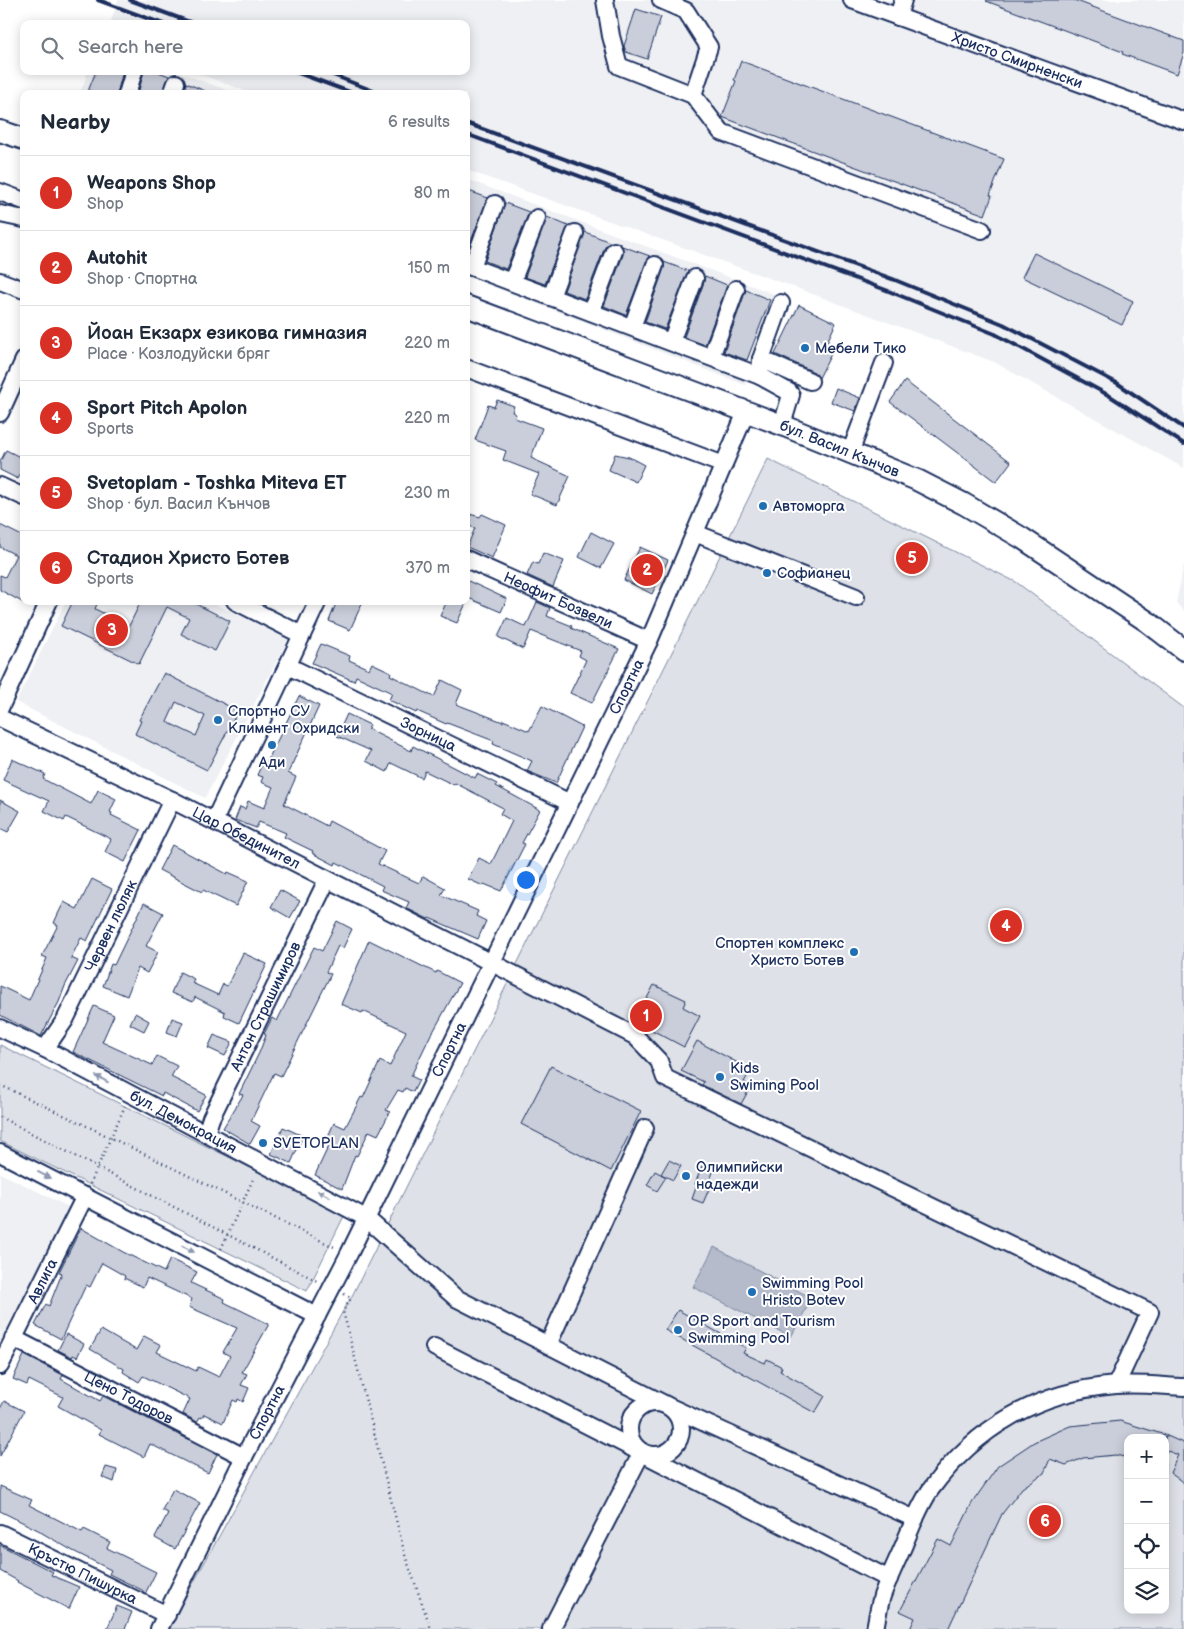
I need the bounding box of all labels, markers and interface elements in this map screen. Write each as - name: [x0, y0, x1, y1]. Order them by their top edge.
- search box: [20, 20, 470, 75]
- street label: Христо Смирненски: [949, 28, 1085, 93]
- icon: search: [38, 34, 66, 62]
- text: Search here: [78, 36, 183, 59]
- text: Nearby: [40, 110, 110, 135]
- text: 6 results: [388, 113, 450, 132]
- text: Weapons Shop: [87, 172, 216, 195]
- text: 1: [53, 184, 59, 203]
- text: 80 m: [414, 184, 450, 203]
- text: Shop: [87, 195, 124, 214]
- text: Autohit: [87, 247, 147, 270]
- text: 2: [51, 259, 61, 278]
- text: 150 m: [408, 259, 450, 278]
- text: Shop · Спортна: [87, 270, 197, 289]
- text: Йоан Екзарх езикова гимназия: [87, 322, 367, 345]
- text: 3: [51, 334, 61, 353]
- text: 220 m: [404, 334, 450, 353]
- place label: Мебели Тико: [815, 339, 906, 358]
- marker: Мебели Тико: [799, 342, 811, 354]
- text: Place · Козлодуйски бряг: [87, 345, 270, 364]
- text: Sport Pitch Apolon: [87, 397, 247, 420]
- text: 4: [51, 409, 61, 428]
- text: 220 m: [404, 409, 450, 428]
- street label: бул. Васил Кънчов: [777, 416, 903, 481]
- text: Sports: [87, 420, 134, 439]
- text: Svetoplam - Toshka Miteva ET: [87, 472, 347, 495]
- text: 5: [51, 484, 61, 503]
- text: 230 m: [404, 484, 450, 503]
- text: Shop · бул. Васил Кънчов: [87, 495, 270, 514]
- place label: Автоморга: [772, 497, 845, 516]
- marker: Автоморга: [757, 500, 769, 512]
- pin: 5: [896, 539, 928, 577]
- text: Стадион Христо Ботев: [87, 547, 289, 570]
- pin: 2: [631, 551, 663, 589]
- text: 6: [51, 559, 61, 578]
- text: 370 m: [405, 559, 450, 578]
- place label: Софианец: [777, 564, 851, 583]
- marker: Софианец: [761, 567, 773, 579]
- street label: Неофит Бозвели: [501, 568, 616, 633]
- text: Sports: [87, 570, 134, 589]
- pin: 3: [96, 611, 128, 649]
- street label: Спортна: [605, 656, 648, 717]
- place label: Спортно СУ Климент Охридски: [228, 702, 360, 738]
- street label: Зорница: [397, 713, 459, 756]
- marker: Спортно СУ Климент Охридски: [212, 714, 224, 726]
- marker: Ади: [266, 739, 278, 751]
- place label: Ади: [258, 753, 285, 772]
- street label: Цар Обединител: [189, 803, 303, 873]
- your location: [513, 867, 539, 893]
- street label: Червен люляк: [80, 877, 141, 975]
- pin: 4: [990, 907, 1022, 945]
- place label: Спортен комплекс Христо Ботев: [715, 934, 845, 970]
- street label: Антон Страшимиров: [225, 938, 305, 1075]
- marker: Спортен комплекс Христо Ботев: [848, 946, 860, 958]
- pin: 1: [630, 997, 662, 1035]
- street label: Спортна: [427, 1019, 471, 1080]
- place label: Kids Swiming Pool: [730, 1059, 819, 1095]
- marker: Kids Swiming Pool: [714, 1071, 726, 1083]
- one-way arrow: [95, 1074, 109, 1083]
- street label: бул. Демокрация: [127, 1086, 240, 1158]
- place label: SVETOPLAN: [273, 1134, 359, 1153]
- marker: SVETOPLAN: [257, 1137, 269, 1149]
- place label: Олимпийски надежди: [696, 1158, 783, 1194]
- marker: Олимпийски надежди: [680, 1170, 692, 1182]
- one-way arrow: [36, 1171, 51, 1179]
- one-way arrow: [317, 1190, 330, 1199]
- one-way arrow: [181, 1245, 195, 1253]
- street label: Авлига: [23, 1255, 62, 1308]
- place label: Swimming Pool Hristo Botev: [762, 1274, 863, 1310]
- marker: Swimming Pool Hristo Botev: [746, 1286, 758, 1298]
- place label: OP Sport and Tourism Swimming Pool: [688, 1312, 835, 1348]
- marker: OP Sport and Tourism Swimming Pool: [672, 1324, 684, 1336]
- street label: Цено Тодоров: [81, 1367, 176, 1428]
- street label: Спортна: [245, 1382, 289, 1443]
- map controls: [1124, 1434, 1169, 1614]
- button: +: [1124, 1434, 1169, 1479]
- button: −: [1124, 1479, 1169, 1524]
- pin: 6: [1029, 1502, 1061, 1540]
- button: locate: [1124, 1524, 1169, 1569]
- street label: Кръстю Пишурка: [25, 1539, 140, 1608]
- button: layers: [1124, 1569, 1169, 1614]

